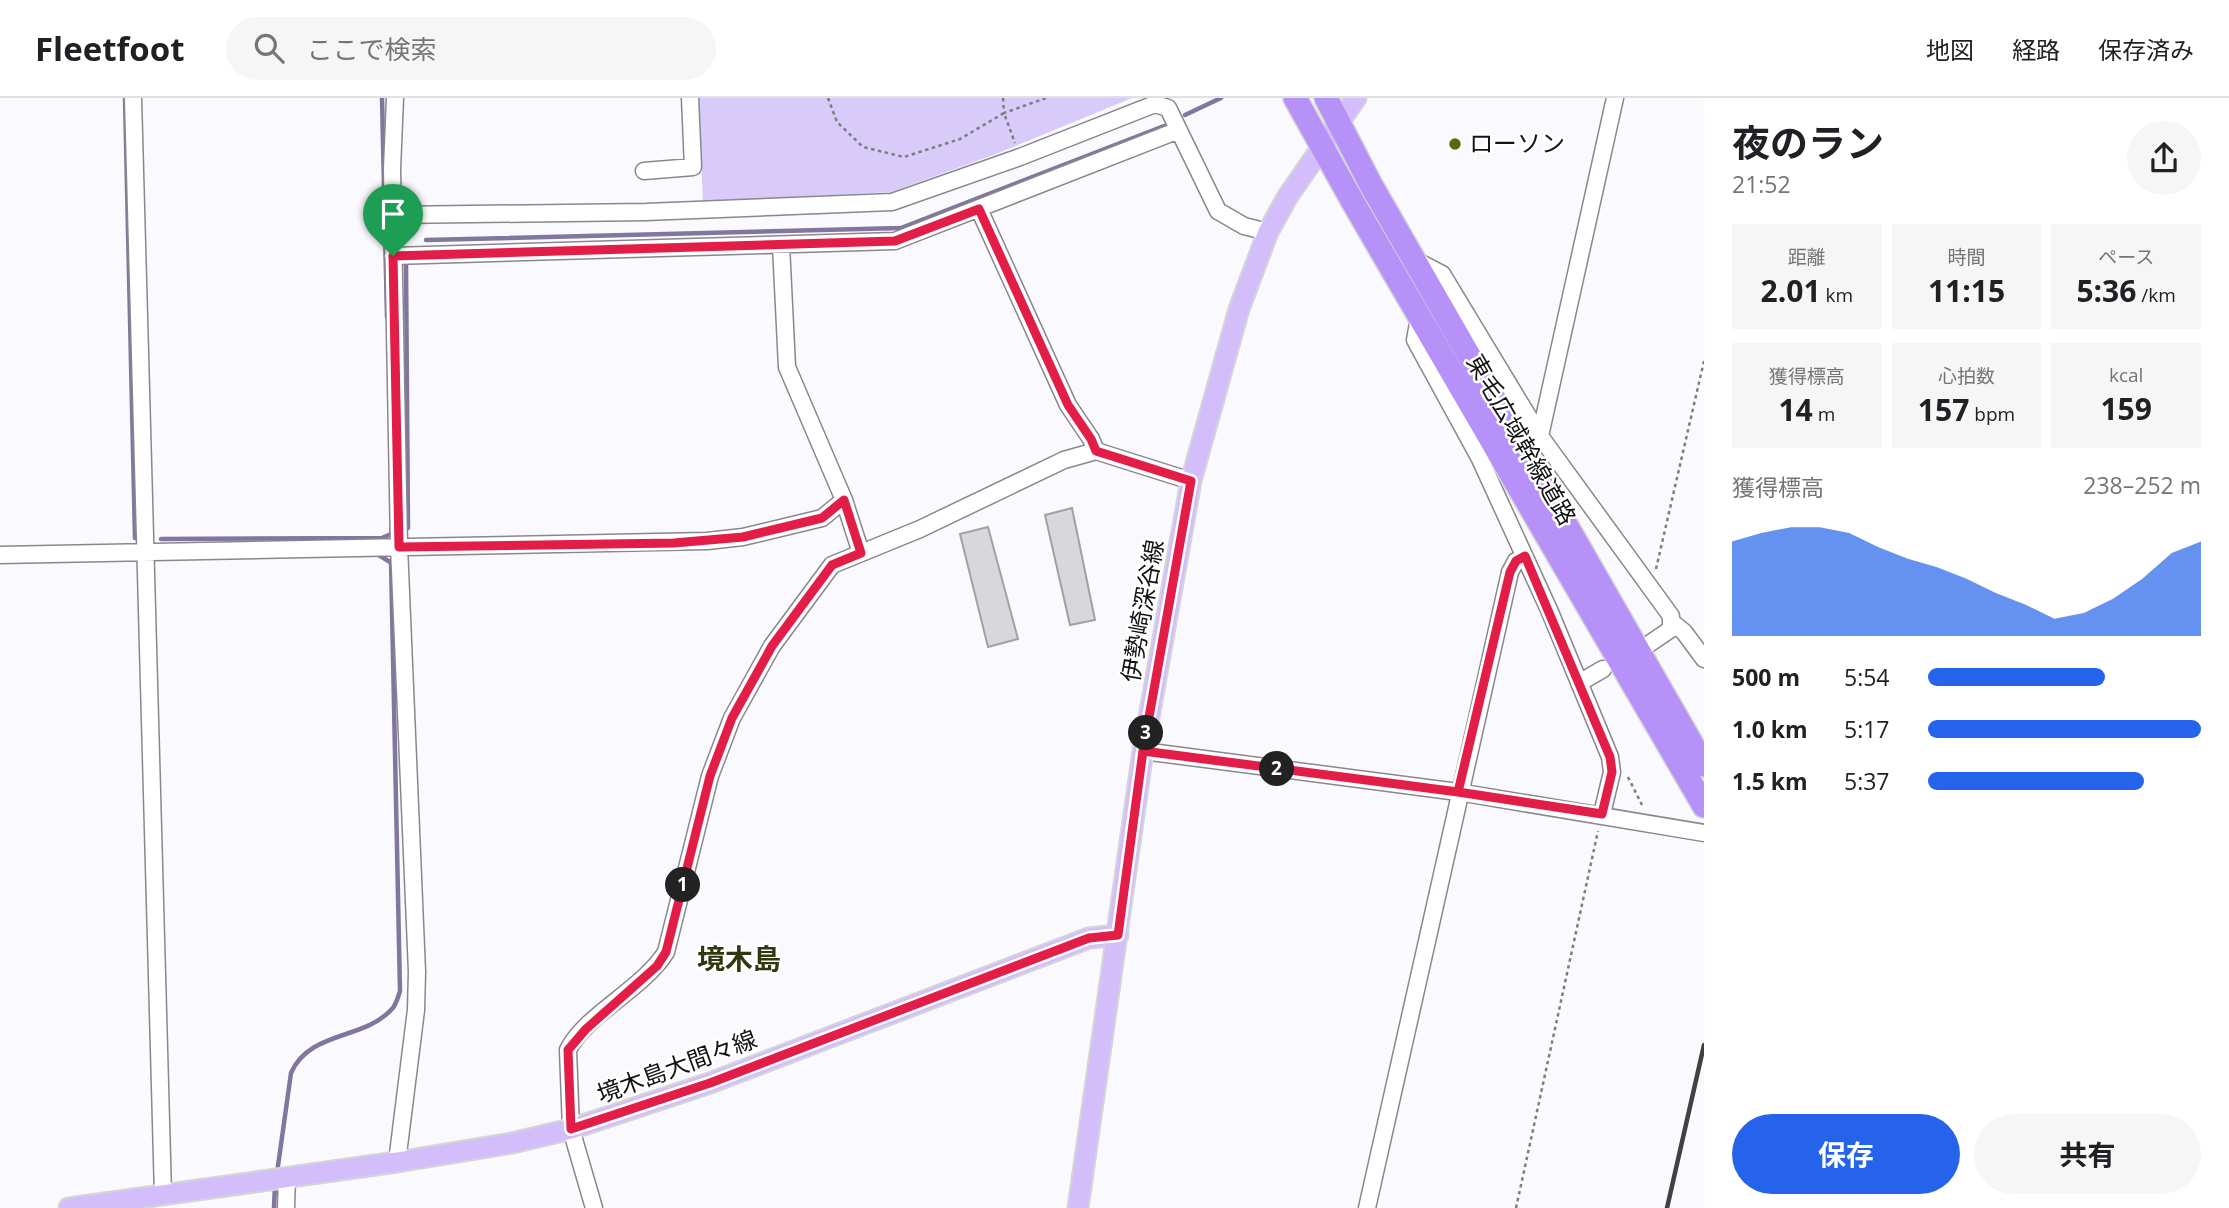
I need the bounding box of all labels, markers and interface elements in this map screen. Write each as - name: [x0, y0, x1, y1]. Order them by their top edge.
- search box: [226, 17, 716, 80]
- text: Fleetfoot: [35, 26, 184, 71]
- icon: search: [250, 29, 288, 67]
- text: ここで検索: [306, 31, 436, 67]
- text: 地図: [1926, 33, 1974, 66]
- text: 経路: [2012, 33, 2060, 66]
- text: 保存済み: [2098, 33, 2194, 66]
- text: 夜のラン: [1732, 116, 1884, 168]
- button: share: [2127, 121, 2201, 195]
- place label: ローソン: [1469, 126, 1565, 159]
- marker: ローソン: [1447, 136, 1463, 152]
- text: 21:52: [1732, 168, 1791, 200]
- pin: [363, 184, 423, 256]
- icon: arrive: [374, 195, 412, 233]
- text: 距離: [1788, 244, 1826, 270]
- text: 時間: [1947, 244, 1986, 270]
- text: ペース: [2098, 244, 2154, 270]
- text: 2.01: [1761, 270, 1821, 311]
- text: 11:15: [1928, 270, 2005, 311]
- text: 5:36: [2076, 270, 2136, 311]
- text: km: [1821, 282, 1853, 308]
- text: /km: [2136, 282, 2176, 308]
- street label: 東毛広域幹線道路: [1460, 348, 1585, 531]
- text: kcal: [2109, 362, 2143, 388]
- text: 獲得標高: [1769, 363, 1845, 389]
- text: 心拍数: [1938, 363, 1995, 389]
- text: 159: [2100, 388, 2152, 429]
- text: 14: [1778, 389, 1813, 430]
- text: 157: [1918, 389, 1969, 430]
- text: m: [1813, 401, 1835, 427]
- text: bpm: [1969, 401, 2015, 427]
- text: 238–252 m: [2083, 469, 2201, 501]
- text: 獲得標高: [1732, 471, 1824, 503]
- street label: 伊勢崎深谷線: [1113, 537, 1170, 685]
- text: 500 m: [1732, 661, 1800, 693]
- text: 5:54: [1844, 661, 1890, 693]
- text: 1.0 km: [1732, 713, 1808, 745]
- text: 5:17: [1844, 713, 1890, 745]
- pin: 3: [1128, 716, 1164, 750]
- text: 3: [1140, 719, 1151, 745]
- pin: 2: [1260, 752, 1294, 786]
- text: 2: [1271, 755, 1282, 781]
- text: 1.5 km: [1732, 765, 1808, 797]
- text: 5:37: [1844, 765, 1890, 797]
- pin: 1: [666, 868, 700, 902]
- text: 1: [677, 871, 688, 897]
- district label: 境木島: [697, 939, 781, 977]
- street label: 境木島大間々線: [592, 1021, 761, 1110]
- button: 保存: [1732, 1114, 1960, 1194]
- button: 共有: [1974, 1114, 2201, 1194]

